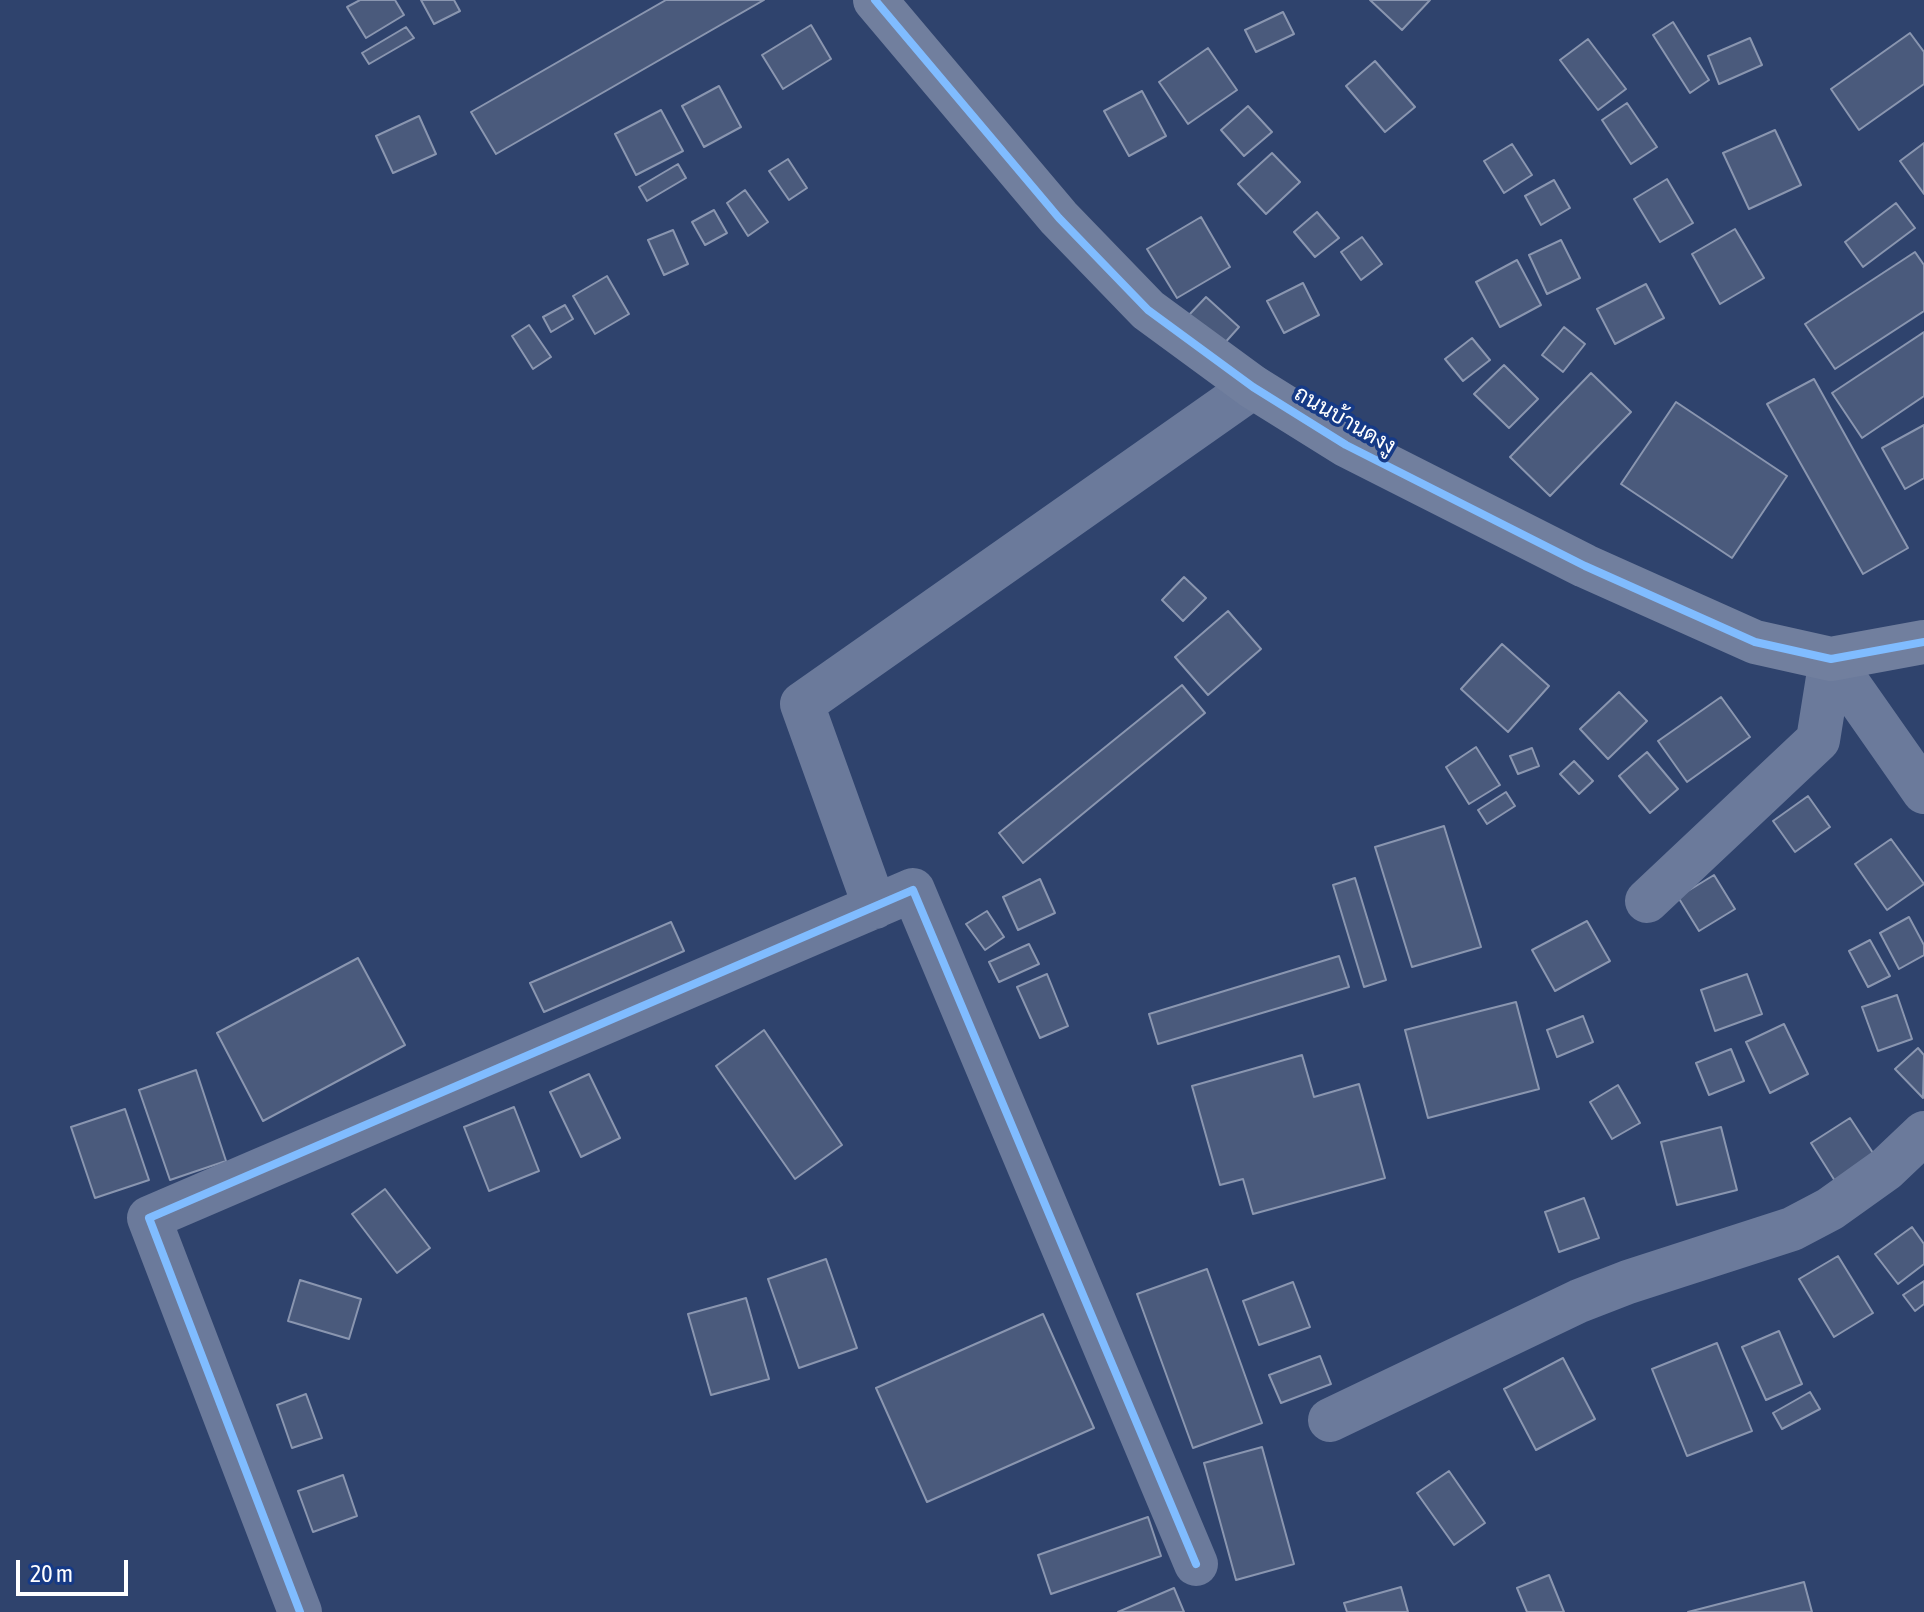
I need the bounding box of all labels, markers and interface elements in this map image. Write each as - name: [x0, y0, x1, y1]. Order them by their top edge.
- street label: ถนนบ้านดงงู: [1290, 380, 1400, 460]
- scale bar: [20, 1544, 132, 1594]
- text: 20 m: [30, 1560, 73, 1587]

